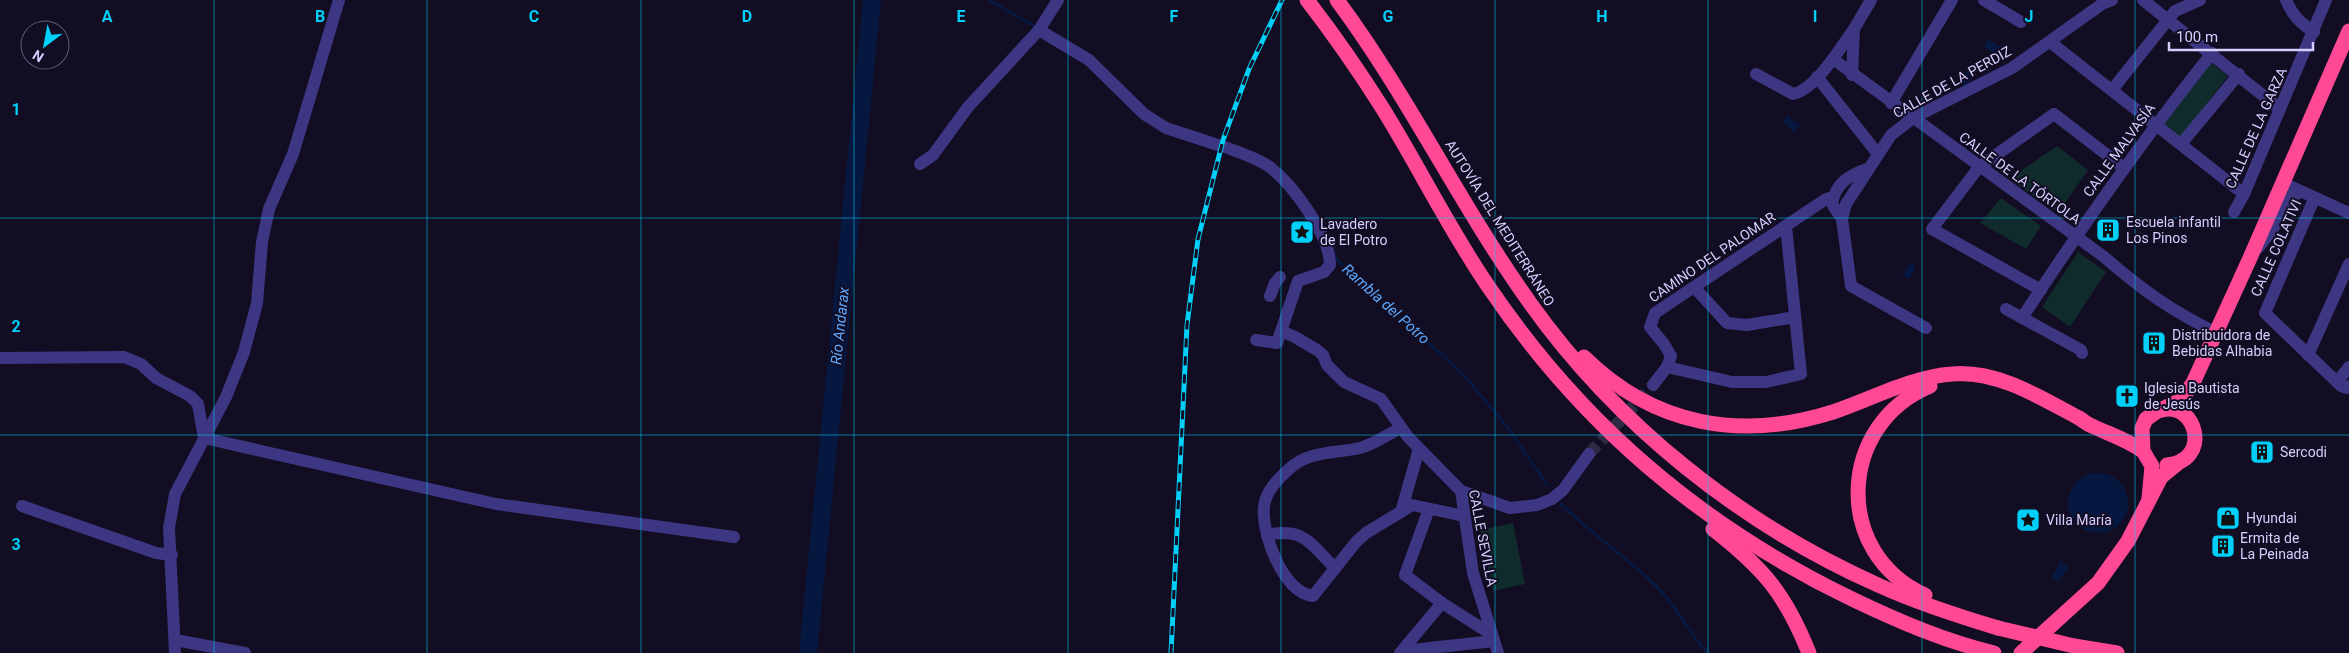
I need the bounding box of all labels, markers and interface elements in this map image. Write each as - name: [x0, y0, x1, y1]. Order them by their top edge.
- text: A: [102, 7, 113, 26]
- text: B: [315, 7, 325, 26]
- text: C: [529, 7, 539, 26]
- text: D: [742, 7, 752, 26]
- text: E: [957, 7, 966, 26]
- text: F: [1170, 7, 1179, 26]
- text: G: [1383, 7, 1394, 26]
- text: H: [1596, 7, 1608, 26]
- text: I: [1813, 7, 1817, 26]
- text: J: [2025, 7, 2033, 26]
- north arrow: [20, 20, 70, 70]
- scale bar: [2169, 20, 2313, 52]
- text: 100 m: [2176, 28, 2218, 46]
- street label: CALLE DE LA PERDIZ: [1890, 43, 2014, 121]
- text: N: [30, 47, 47, 65]
- street label: CALLE DE LA GARZA: [2222, 65, 2290, 191]
- text: 1: [11, 100, 21, 119]
- street label: CALLE MALVASÍA: [2079, 100, 2158, 200]
- street label: CALLE DE LA TÓRTOLA: [1956, 128, 2084, 227]
- street label: AUTOVÍA DEL MEDITERRÁNEO: [1442, 137, 1559, 309]
- street label: CALLE COLATIVI: [2247, 197, 2305, 299]
- street label: CAMINO DEL PALOMAR: [1646, 208, 1779, 305]
- place label: Escuela infantil Los Pinos: [2126, 214, 2221, 246]
- place label: Lavadero de El Potro: [1320, 216, 1388, 248]
- building icon: Escuela infantil Los Pinos: [2095, 217, 2121, 243]
- place icon: Lavadero de El Potro: [1289, 219, 1315, 245]
- water label: Rambla del Potro: [1339, 260, 1433, 348]
- water label: Río Andarax: [827, 286, 853, 366]
- text: 2: [11, 317, 21, 336]
- place label: Distribuidora de Bebidas Alhabia: [2172, 327, 2272, 359]
- building icon: Distribuidora de Bebidas Alhabia: [2141, 330, 2167, 356]
- place label: Iglesia Bautista de Jesús: [2144, 380, 2240, 412]
- church icon: Iglesia Bautista de Jesús: [2114, 383, 2140, 409]
- building icon: Sercodi: [2249, 439, 2275, 465]
- place label: Sercodi: [2280, 444, 2327, 460]
- street label: CALLE SEVILLA: [1466, 488, 1500, 588]
- shop icon: Hyundai: [2215, 505, 2241, 531]
- place icon: Villa María: [2015, 507, 2041, 533]
- place label: Hyundai: [2246, 510, 2297, 526]
- place label: Villa María: [2046, 512, 2112, 528]
- place label: Ermita de La Peinada: [2240, 530, 2309, 562]
- building icon: Ermita de La Peinada: [2210, 533, 2236, 559]
- text: 3: [11, 535, 21, 554]

